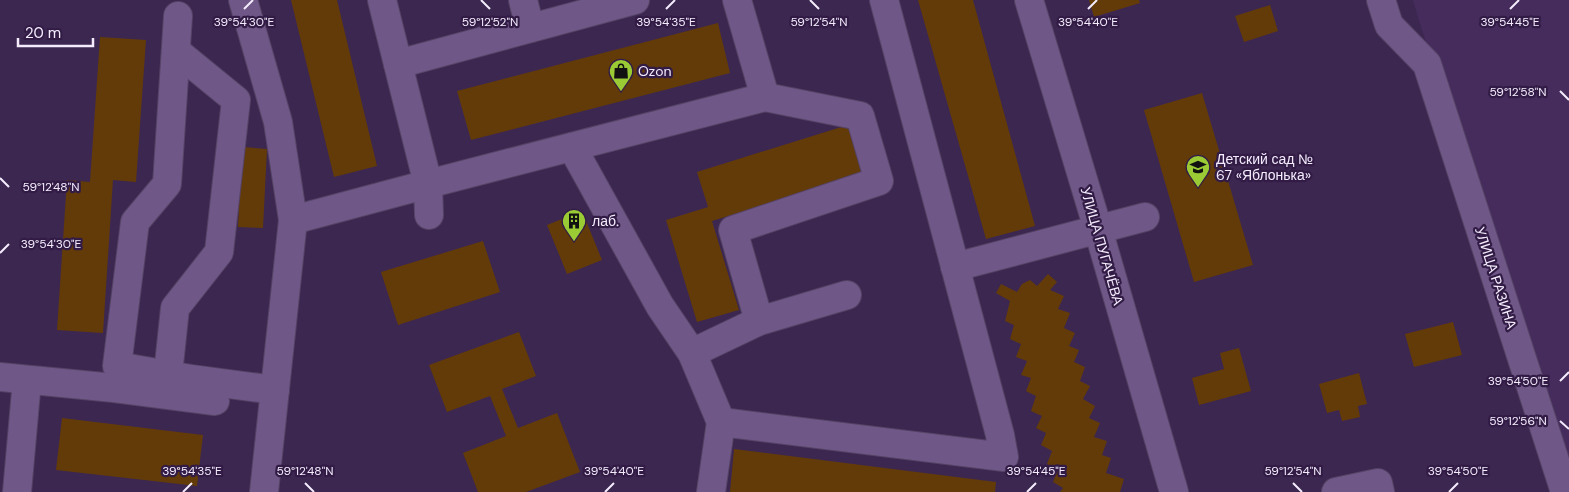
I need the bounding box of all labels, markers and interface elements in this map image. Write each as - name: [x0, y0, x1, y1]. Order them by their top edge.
- text: 39°54'30"E: [214, 14, 274, 30]
- text: 59°12'52"N: [462, 14, 518, 30]
- text: 39°54'35"E: [636, 14, 696, 30]
- text: 59°12'54"N: [790, 14, 848, 30]
- text: 39°54'40"E: [1058, 14, 1118, 30]
- text: 39°54'45"E: [1481, 14, 1540, 30]
- scale bar: [18, 15, 92, 47]
- text: 20 m: [25, 23, 61, 43]
- shop icon: Ozon: [608, 58, 634, 92]
- place label: Ozon: [638, 62, 672, 80]
- text: 59°12'58"N: [1489, 84, 1547, 100]
- place label: Детский сад № 67 «Яблонька»: [1216, 150, 1313, 184]
- school or university icon: Детский сад № 67 «Яблонька»: [1185, 154, 1211, 188]
- text: 59°12'48"N: [23, 179, 79, 195]
- street label: УЛИЦА ПУГАЧЁВА: [1077, 185, 1128, 308]
- building icon: лаб.: [561, 208, 587, 242]
- place label: лаб.: [592, 212, 619, 230]
- street label: УЛИЦА РАЗИНА: [1471, 225, 1521, 332]
- text: 39°54'30"E: [21, 236, 81, 252]
- text: 39°54'50"E: [1488, 373, 1548, 389]
- text: 59°12'56"N: [1489, 413, 1547, 429]
- text: 39°54'35"E: [162, 463, 222, 479]
- text: 59°12'48"N: [277, 463, 333, 479]
- text: 39°54'40"E: [584, 463, 644, 479]
- text: 39°54'45"E: [1007, 463, 1066, 479]
- text: 59°12'54"N: [1264, 463, 1322, 479]
- text: 39°54'50"E: [1428, 463, 1488, 479]

